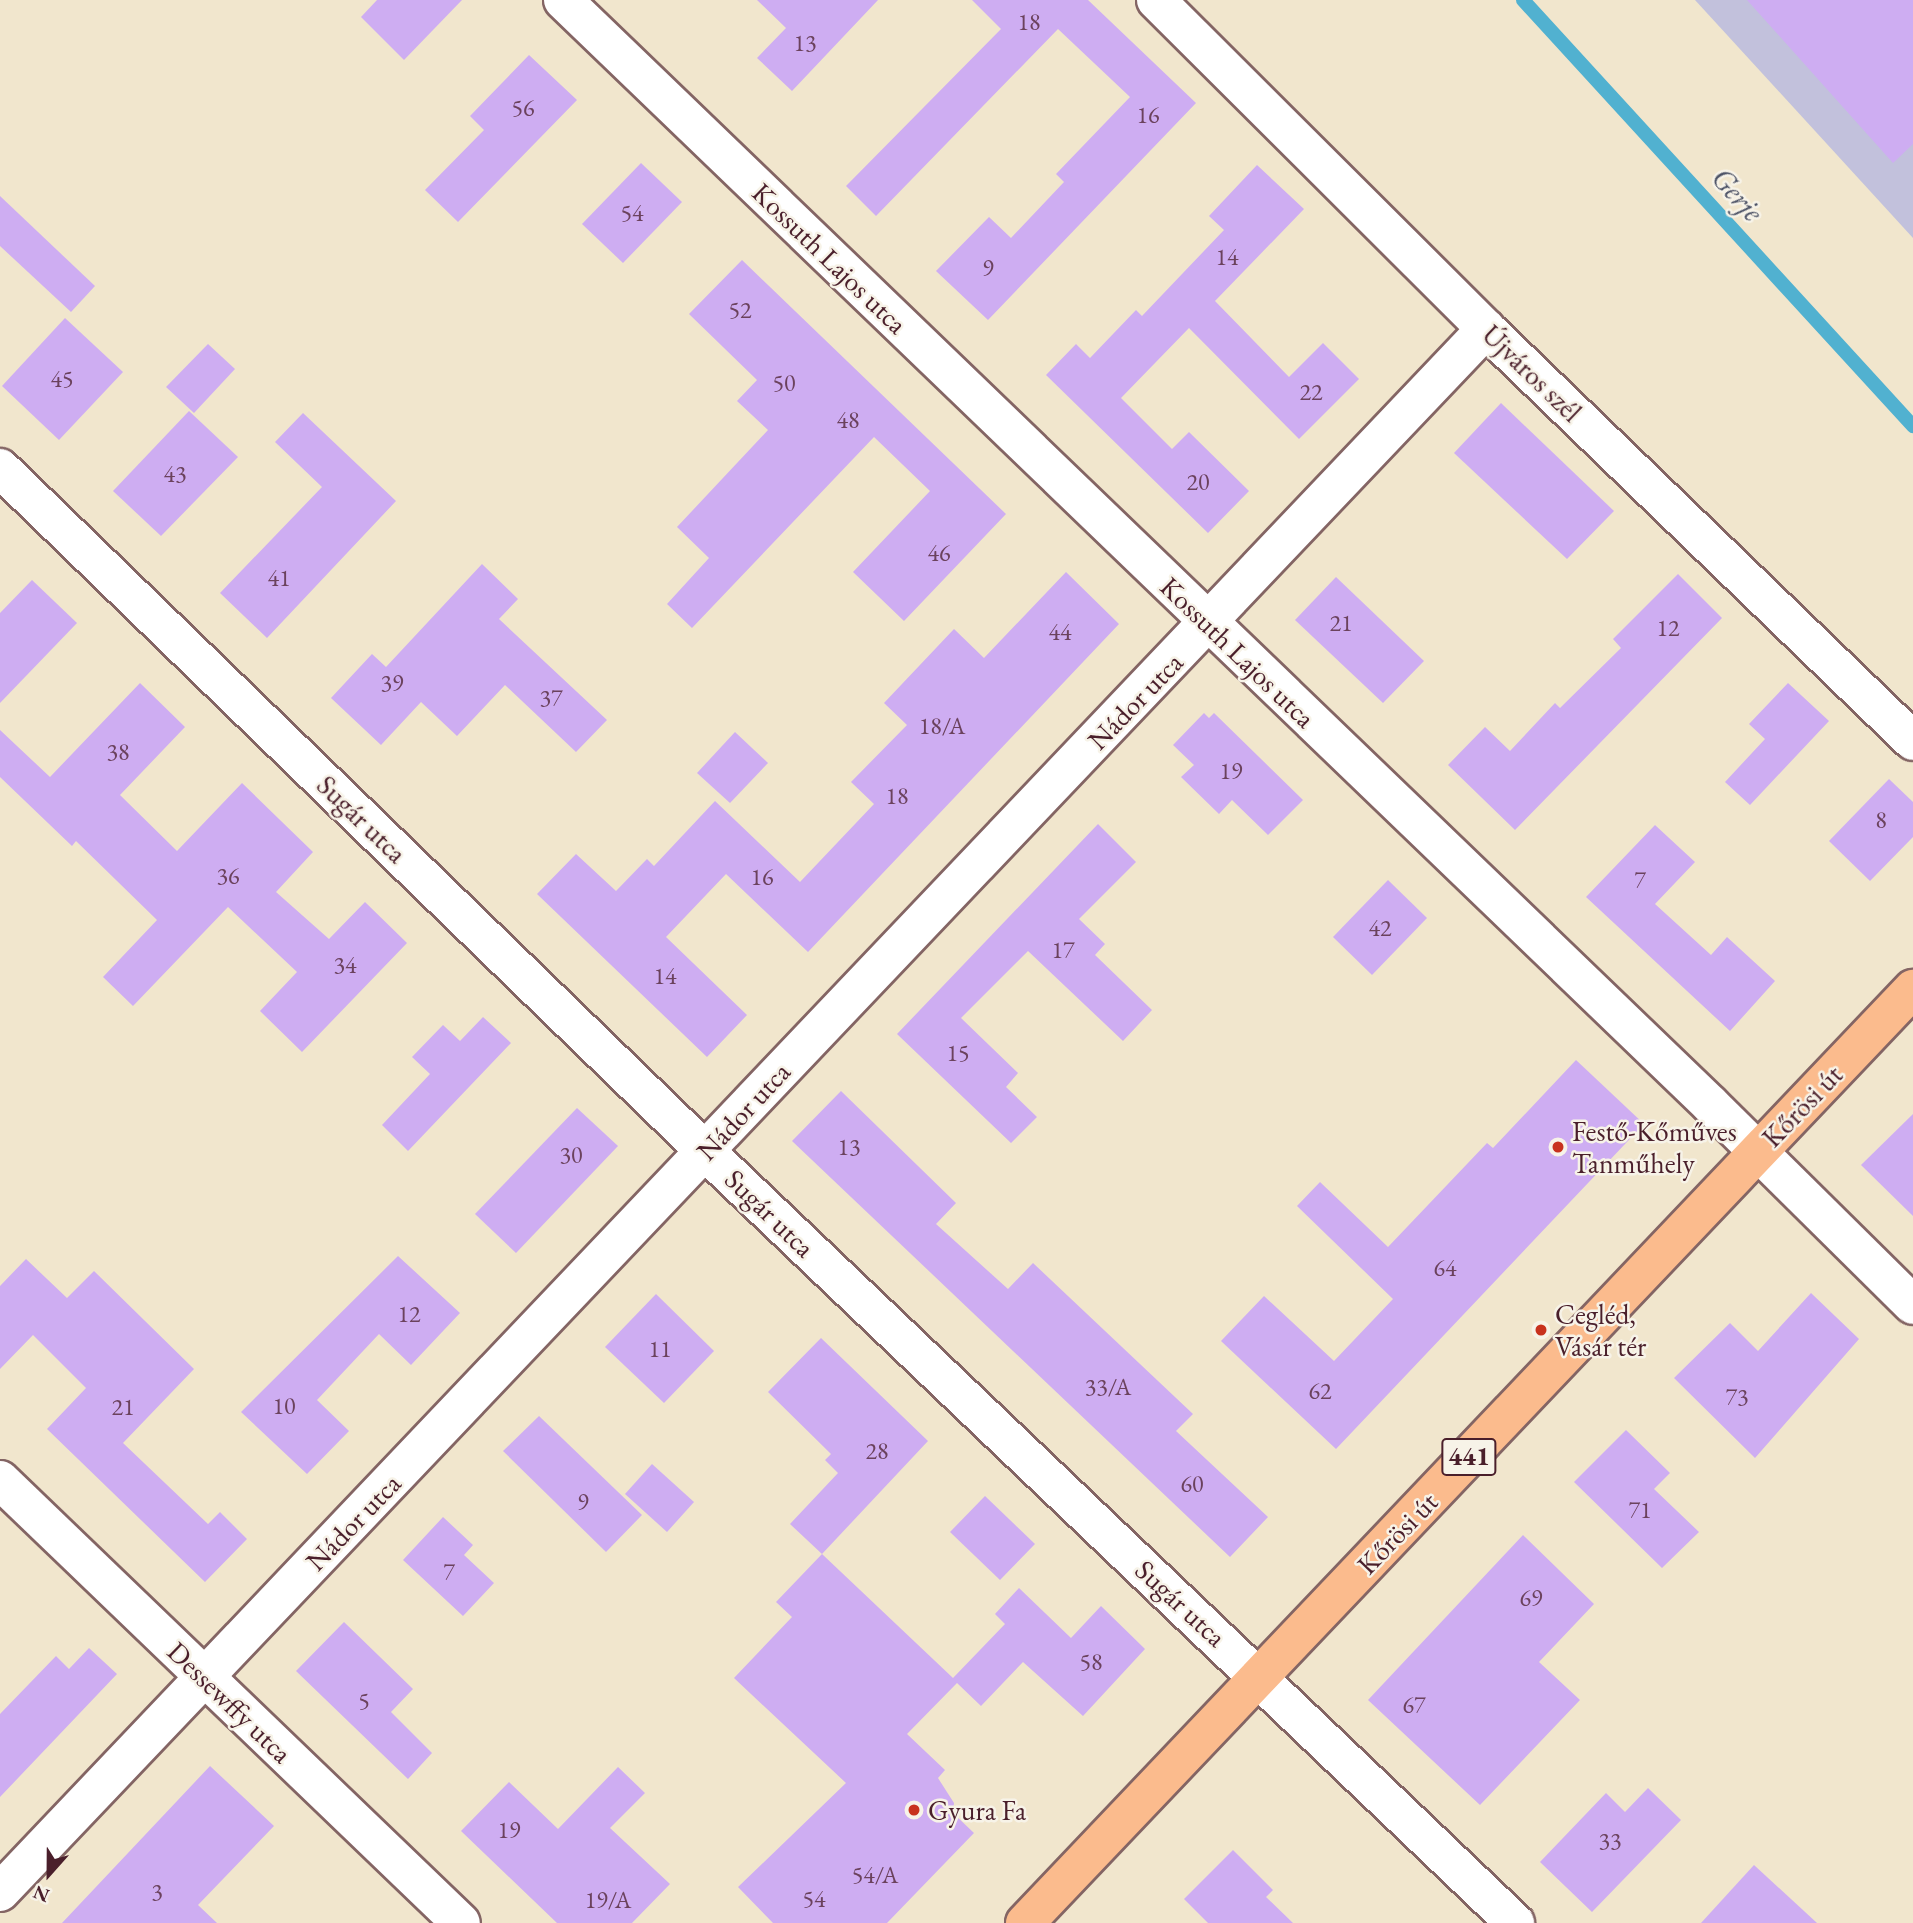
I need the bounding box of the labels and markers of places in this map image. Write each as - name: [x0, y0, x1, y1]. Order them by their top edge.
- place label: Festő-Kőműves Tanműhely: [1572, 1114, 1737, 1180]
- marker: Festő-Kőműves Tanműhely: [1550, 1139, 1566, 1155]
- place label: Cegléd, Vásár tér: [1555, 1297, 1646, 1363]
- marker: Cegléd, Vásár tér: [1533, 1322, 1549, 1338]
- place label: Gyura Fa: [928, 1793, 1026, 1827]
- marker: Gyura Fa: [906, 1802, 922, 1818]

